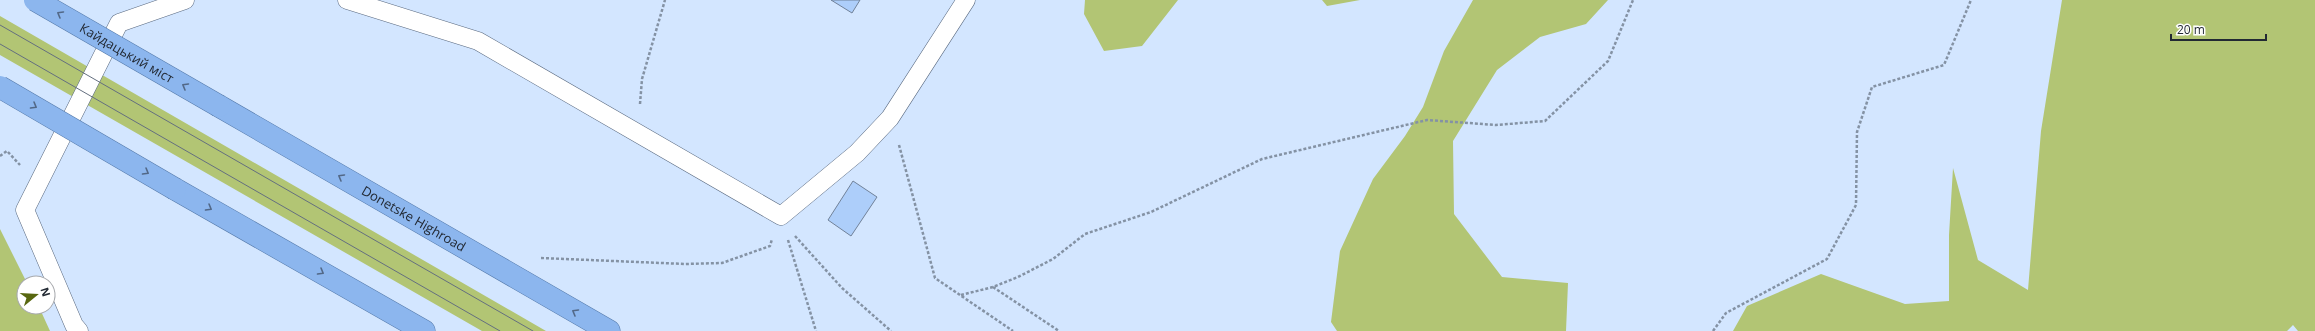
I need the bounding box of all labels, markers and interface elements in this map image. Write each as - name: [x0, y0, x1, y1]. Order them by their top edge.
- one-way arrow: [57, 12, 65, 19]
- scale bar: [2171, 16, 2266, 42]
- street label: Кайдацький міст: [77, 19, 177, 87]
- text: 20 m: [2177, 21, 2205, 38]
- one-way arrow: [182, 84, 189, 91]
- one-way arrow: [30, 102, 37, 109]
- one-way arrow: [142, 167, 149, 174]
- one-way arrow: [338, 174, 345, 181]
- street label: Donetske Highroad: [359, 181, 469, 256]
- one-way arrow: [204, 203, 212, 210]
- one-way arrow: [317, 268, 324, 275]
- north arrow: [16, 275, 56, 315]
- text: N: [37, 285, 55, 298]
- one-way arrow: [572, 309, 579, 316]

